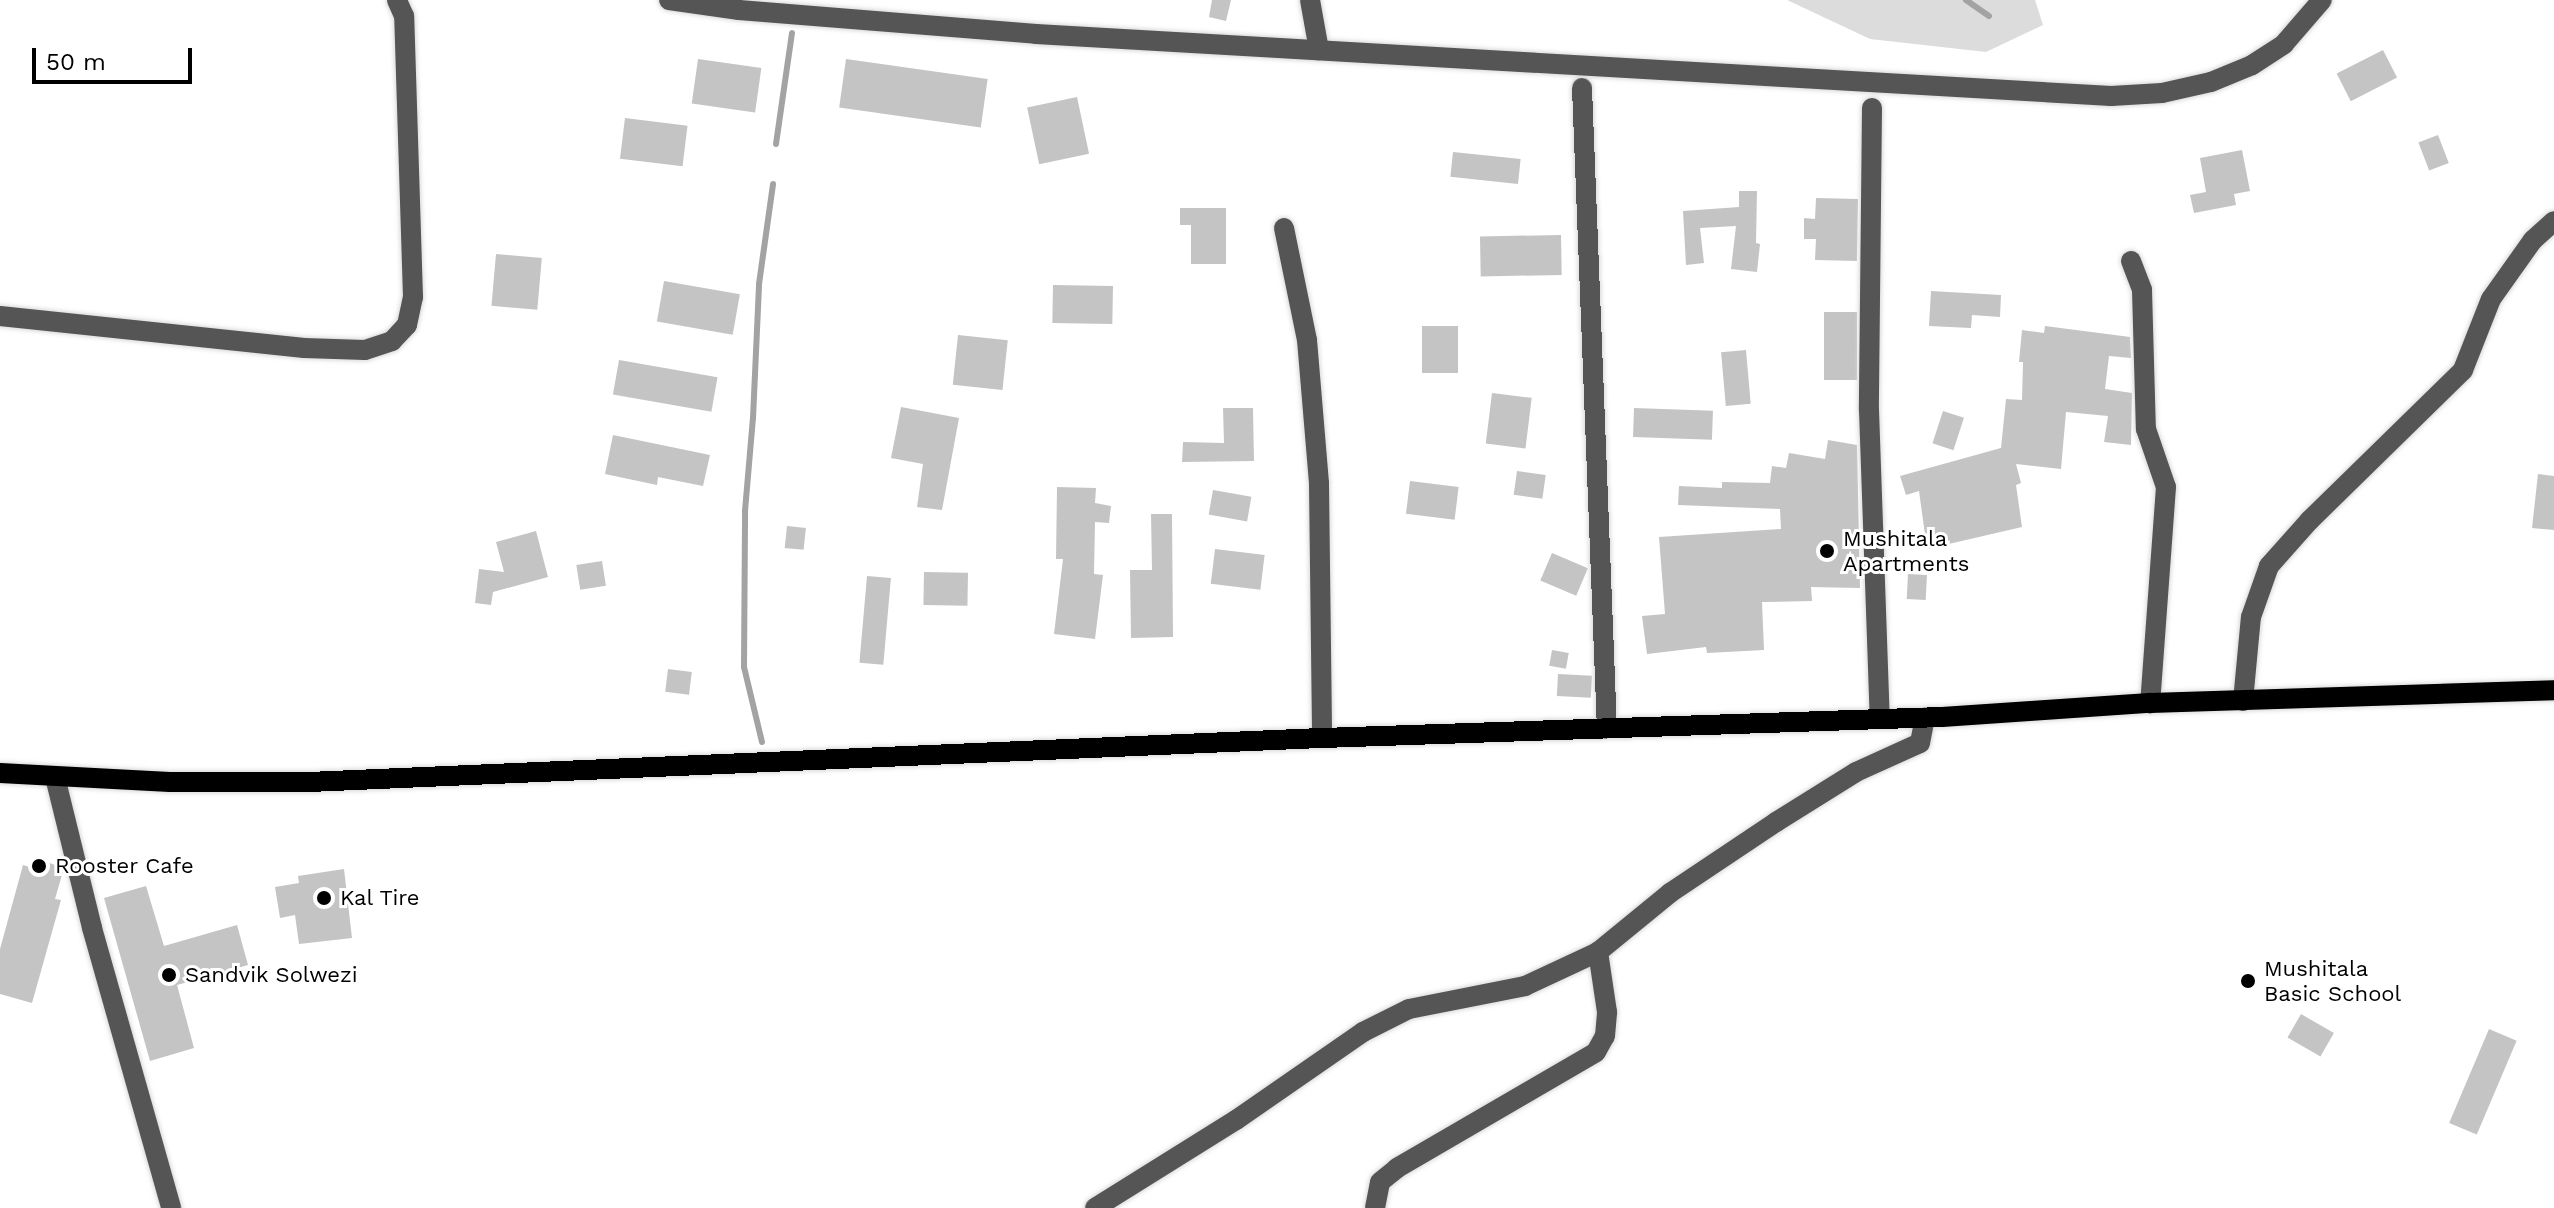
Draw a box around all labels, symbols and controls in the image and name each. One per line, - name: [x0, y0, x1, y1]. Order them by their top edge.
- scale bar: [36, 32, 196, 82]
- text: 50 m: [46, 48, 106, 76]
- place label: Mushitala Apartments: [1843, 525, 1969, 576]
- marker: Mushitala Apartments: [1818, 542, 1836, 560]
- place label: Rooster Cafe: [55, 853, 194, 879]
- marker: Rooster Cafe: [30, 857, 48, 875]
- place label: Kal Tire: [340, 885, 421, 911]
- marker: Kal Tire: [315, 889, 333, 907]
- place label: Mushitala Basic School: [2264, 955, 2401, 1006]
- place label: Sandvik Solwezi: [185, 962, 358, 988]
- marker: Sandvik Solwezi: [160, 966, 178, 984]
- marker: Mushitala Basic School: [2239, 972, 2257, 990]

